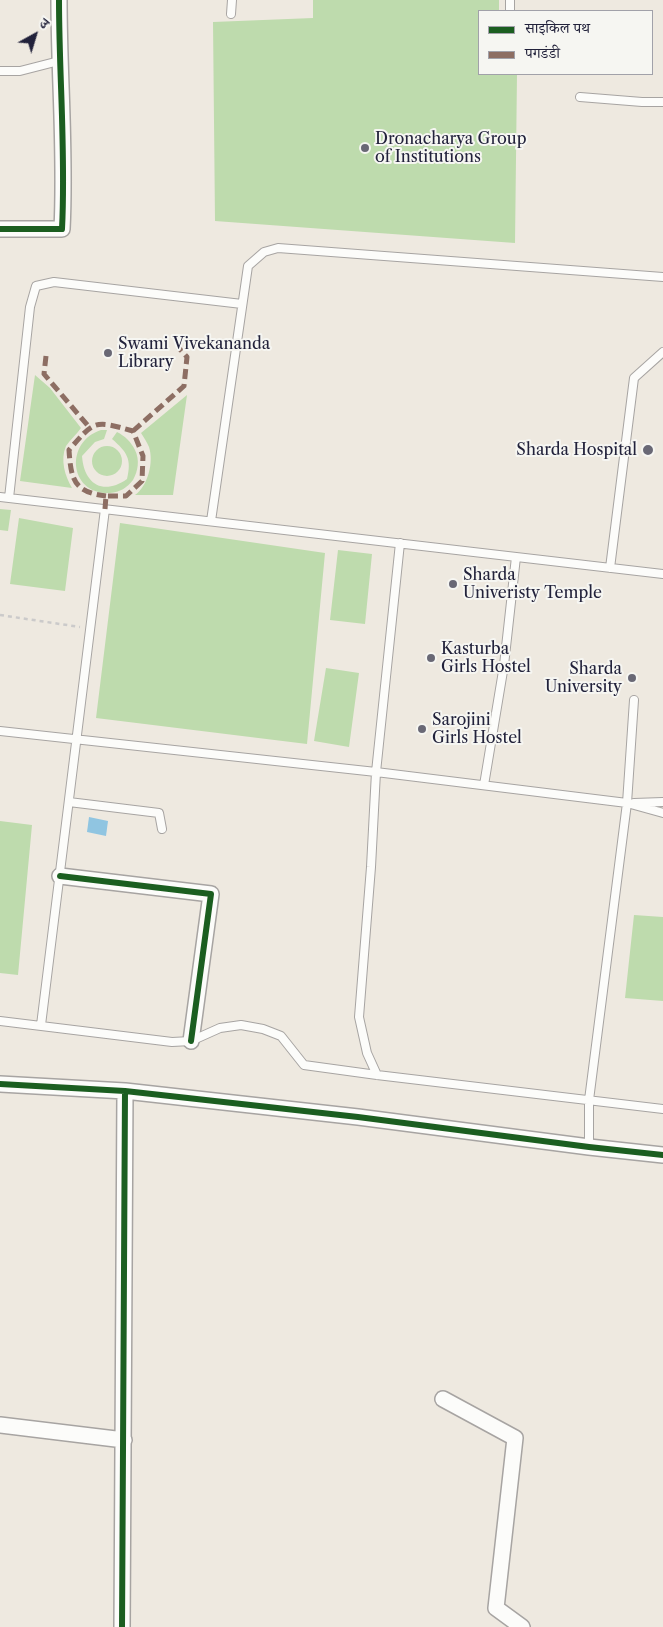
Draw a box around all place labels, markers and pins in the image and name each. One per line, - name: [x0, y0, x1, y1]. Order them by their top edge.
- place label: Dronacharya Group of Institutions: [375, 129, 526, 167]
- marker: Dronacharya Group of Institutions: [359, 142, 371, 154]
- place label: Swami Vivekananda Library: [118, 334, 270, 372]
- marker: Swami Vivekananda Library: [102, 347, 114, 359]
- place label: Sharda Hospital: [516, 440, 637, 460]
- marker: Sharda Hospital: [641, 443, 655, 457]
- place label: Sharda Univeristy Temple: [463, 565, 602, 603]
- marker: Sharda Univeristy Temple: [447, 578, 459, 590]
- place label: Kasturba Girls Hostel: [441, 639, 531, 677]
- marker: Kasturba Girls Hostel: [425, 652, 437, 664]
- place label: Sharda University: [545, 659, 622, 697]
- marker: Sharda University: [626, 672, 638, 684]
- place label: Sarojini Girls Hostel: [432, 710, 522, 748]
- marker: Sarojini Girls Hostel: [416, 723, 428, 735]

